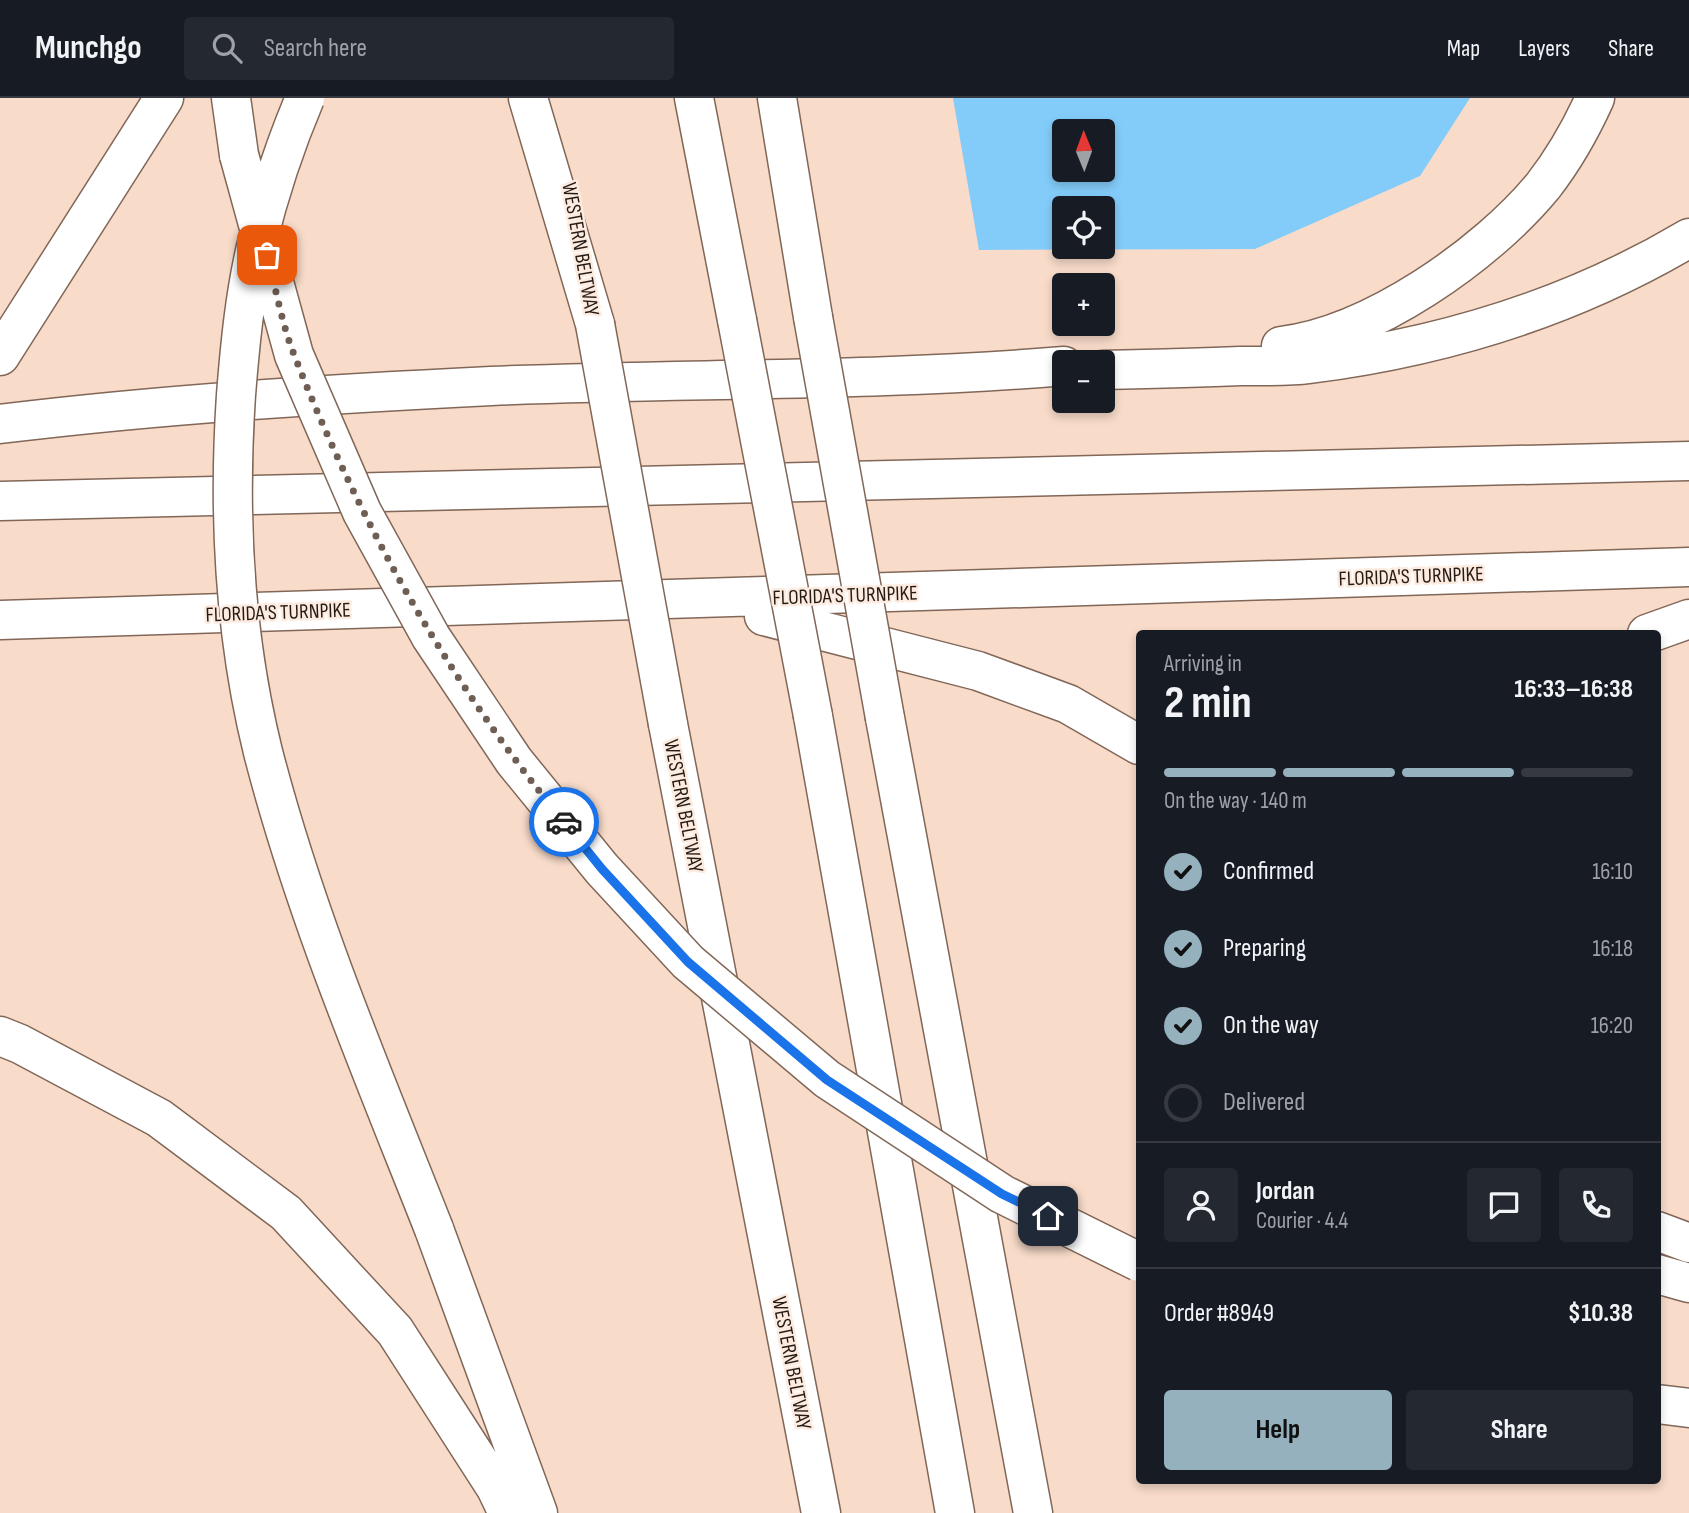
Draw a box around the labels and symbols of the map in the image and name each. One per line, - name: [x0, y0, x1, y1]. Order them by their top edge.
- north arrow: [1052, 119, 1115, 182]
- street label: WESTERN BELTWAY: [556, 180, 605, 318]
- pin: [237, 225, 297, 285]
- street label: FLORIDA'S TURNPIKE: [1338, 561, 1484, 592]
- street label: FLORIDA'S TURNPIKE: [772, 580, 918, 611]
- street label: FLORIDA'S TURNPIKE: [205, 597, 351, 628]
- street label: WESTERN BELTWAY: [658, 737, 709, 875]
- courier: [529, 787, 599, 857]
- pin: [1018, 1186, 1078, 1246]
- street label: WESTERN BELTWAY: [766, 1294, 817, 1432]

